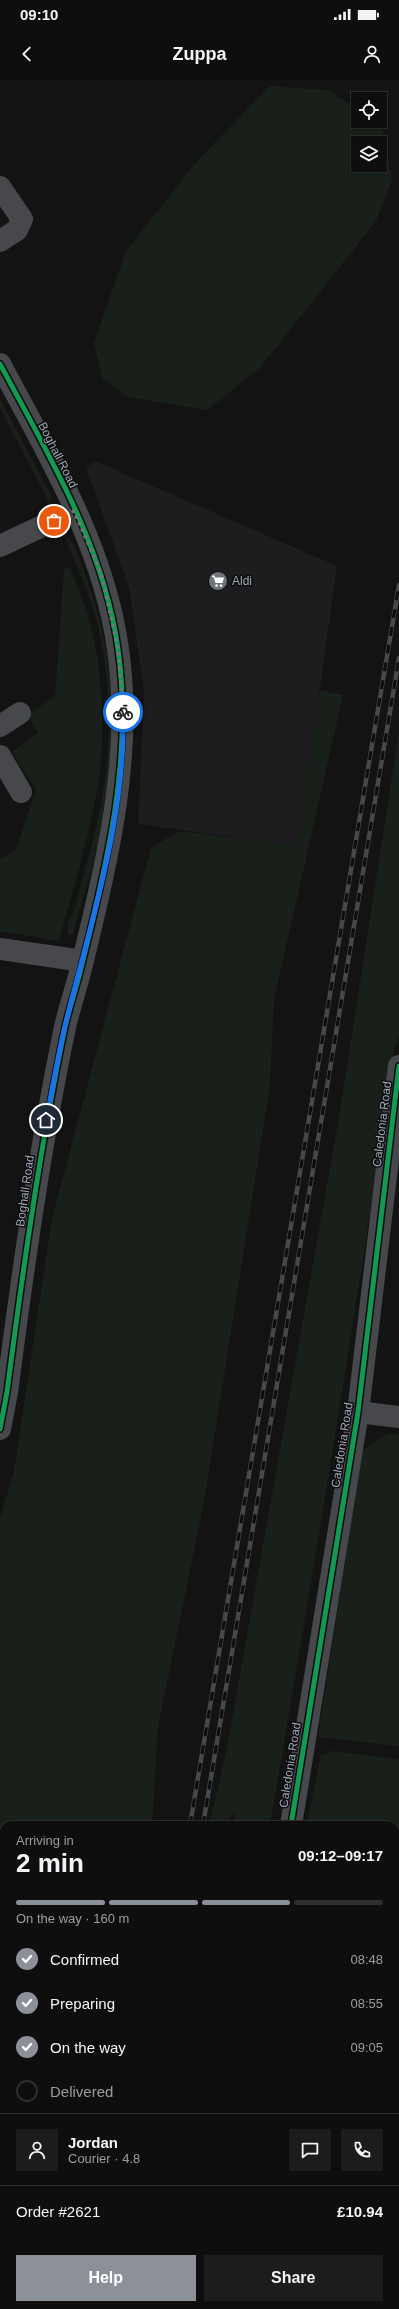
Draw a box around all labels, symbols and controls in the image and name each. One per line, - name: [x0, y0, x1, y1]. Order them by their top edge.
- text: 09:10: [20, 6, 58, 23]
- icon: back: [16, 43, 38, 65]
- icon: person: [361, 43, 383, 65]
- text: Zuppa: [173, 44, 227, 64]
- map controls: [351, 92, 387, 172]
- button: locate: [351, 92, 387, 128]
- button: layers: [351, 136, 387, 172]
- street label: Boghall Road: [35, 420, 81, 490]
- pin: [37, 504, 71, 538]
- icon: bag: [43, 510, 65, 532]
- supermarket icon: Aldi: [207, 570, 229, 592]
- place label: Aldi: [232, 574, 252, 588]
- courier: [103, 692, 143, 732]
- icon: bike: [112, 701, 134, 723]
- street label: Caledonia Road: [370, 1080, 394, 1168]
- pin: [29, 1103, 63, 1137]
- icon: home: [35, 1109, 57, 1131]
- street label: Boghall Road: [13, 1154, 37, 1228]
- street label: Caledonia Road: [328, 1401, 356, 1489]
- street label: Caledonia Road: [276, 1721, 304, 1809]
- text: Arriving in: [16, 1833, 74, 1848]
- text: 09:12–09:17: [298, 1847, 383, 1864]
- text: 2 min: [16, 1848, 84, 1878]
- text: On the way · 160 m: [16, 1911, 129, 1926]
- icon: check: [16, 1948, 38, 1970]
- text: Confirmed: [50, 1951, 119, 1968]
- text: 08:48: [350, 1952, 383, 1967]
- icon: check: [16, 1992, 38, 2014]
- text: Preparing: [50, 1995, 115, 2012]
- text: 08:55: [350, 1996, 383, 2011]
- icon: check: [16, 2036, 38, 2058]
- text: On the way: [50, 2039, 126, 2056]
- text: 09:05: [350, 2040, 383, 2055]
- text: Delivered: [50, 2083, 113, 2100]
- button: person: [16, 2129, 58, 2171]
- button: chat: [289, 2129, 331, 2171]
- button: phone: [341, 2129, 383, 2171]
- text: Jordan: [68, 2134, 118, 2151]
- text: Courier · 4.8: [68, 2151, 140, 2166]
- text: Order #2621: [16, 2203, 100, 2220]
- text: £10.94: [337, 2203, 383, 2220]
- button: Help: [16, 2255, 196, 2301]
- button: Share: [204, 2255, 383, 2301]

